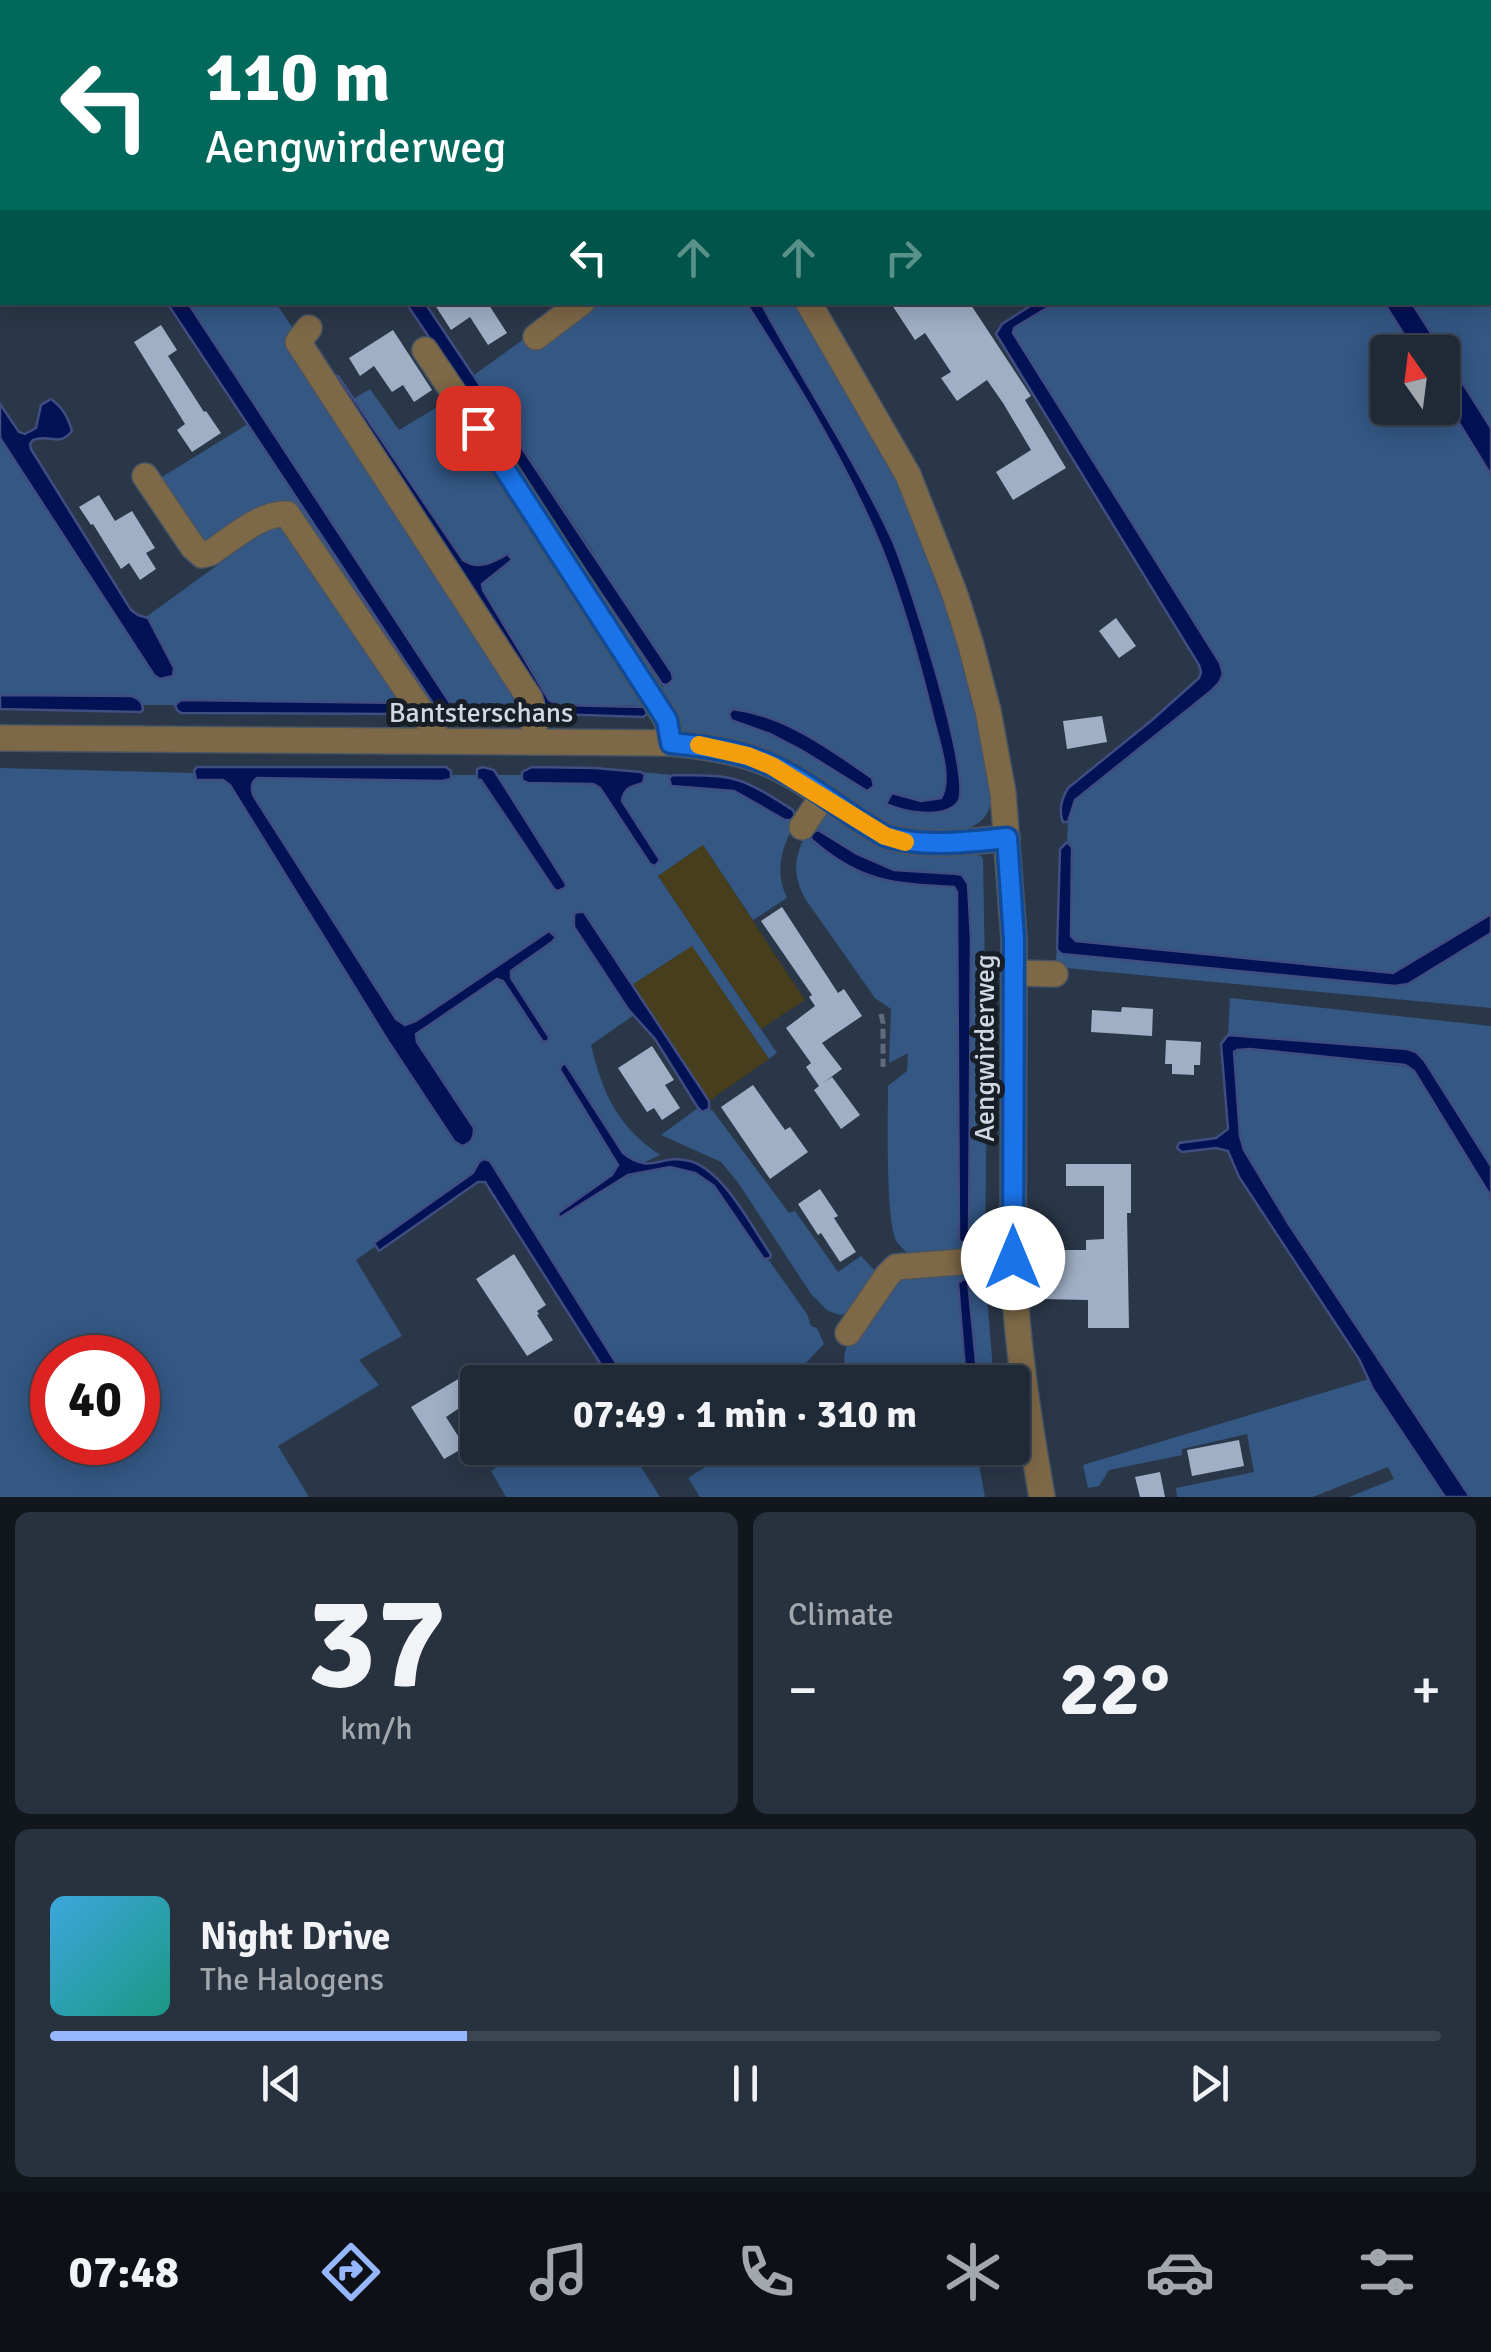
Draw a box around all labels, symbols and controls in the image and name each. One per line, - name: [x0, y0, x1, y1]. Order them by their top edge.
- text: 110 m: [205, 34, 390, 120]
- icon: left: [40, 40, 170, 170]
- text: Aengwirderweg: [205, 120, 507, 175]
- icon: left: [561, 230, 616, 285]
- icon: ahead: [666, 230, 721, 285]
- icon: ahead: [771, 230, 826, 285]
- icon: right: [876, 230, 931, 285]
- north arrow: [1370, 335, 1460, 425]
- map controls: [1370, 335, 1460, 425]
- pin: [436, 386, 521, 471]
- icon: arrive: [451, 401, 506, 456]
- street label: Bantsterschans: [389, 696, 573, 730]
- street label: Aengwirderweg: [968, 954, 1002, 1142]
- position arrow: [961, 1206, 1065, 1310]
- speed limit sign: 40: [30, 1335, 160, 1465]
- text: 07:49 · 1 min · 310 m: [573, 1391, 917, 1438]
- text: 37: [306, 1564, 447, 1724]
- text: Climate: [788, 1595, 894, 1634]
- text: 22°: [1059, 1643, 1170, 1736]
- text: −: [788, 1656, 818, 1724]
- text: +: [1411, 1656, 1441, 1724]
- text: km/h: [340, 1709, 413, 1748]
- text: Night Drive: [200, 1913, 390, 1960]
- text: The Halogens: [200, 1960, 384, 1999]
- icon: previous: [254, 2056, 309, 2111]
- icon: pause: [718, 2056, 773, 2111]
- icon: next: [1182, 2056, 1237, 2111]
- icon: directions: [316, 2237, 386, 2307]
- icon: music: [524, 2237, 594, 2307]
- icon: phone: [731, 2237, 801, 2307]
- icon: climate: [938, 2237, 1008, 2307]
- icon: car: [1145, 2237, 1215, 2307]
- icon: filters: [1352, 2237, 1422, 2307]
- text: 07:48: [69, 2245, 179, 2300]

